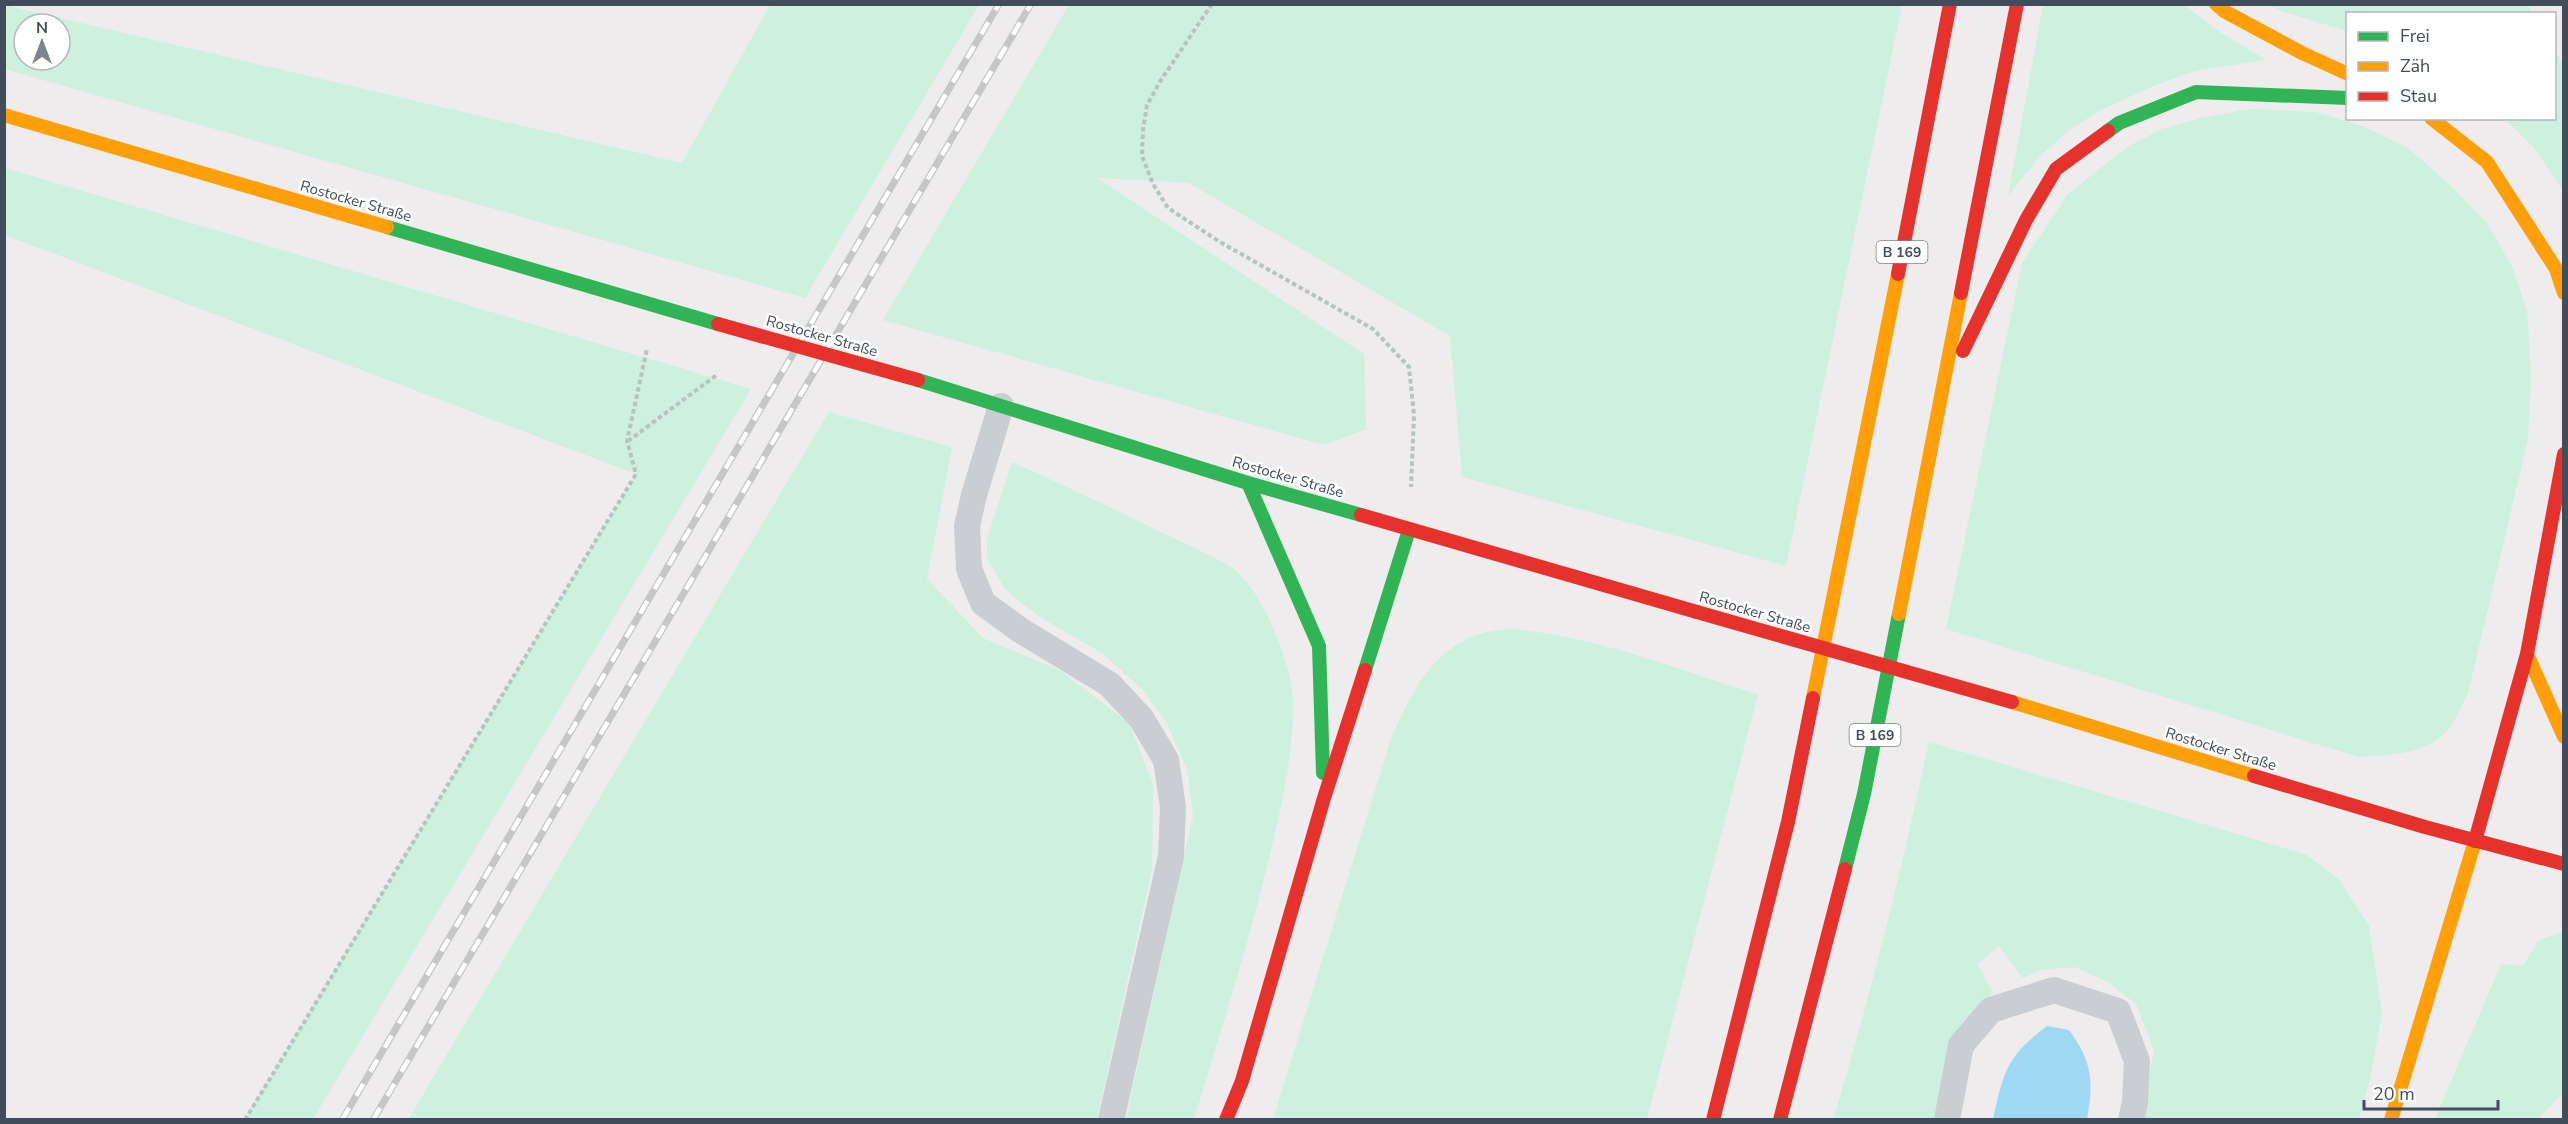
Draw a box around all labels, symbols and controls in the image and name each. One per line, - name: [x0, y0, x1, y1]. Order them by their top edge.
- north arrow: [12, 12, 72, 72]
- legend: [2346, 12, 2556, 120]
- text: N: [36, 17, 48, 39]
- text: Frei: [2400, 24, 2430, 48]
- text: Zäh: [2400, 54, 2430, 78]
- text: Stau: [2400, 84, 2437, 108]
- street label: Rostocker Straße: [298, 176, 414, 226]
- road number: B 169: [1876, 241, 1928, 263]
- street label: Rostocker Straße: [764, 311, 880, 361]
- street label: Rostocker Straße: [1230, 452, 1346, 502]
- street label: Rostocker Straße: [1697, 587, 1813, 637]
- street label: Rostocker Straße: [2163, 723, 2279, 775]
- road number: B 169: [1850, 724, 1900, 746]
- scale bar: [2364, 1073, 2498, 1111]
- text: 20 m: [2373, 1082, 2415, 1106]

